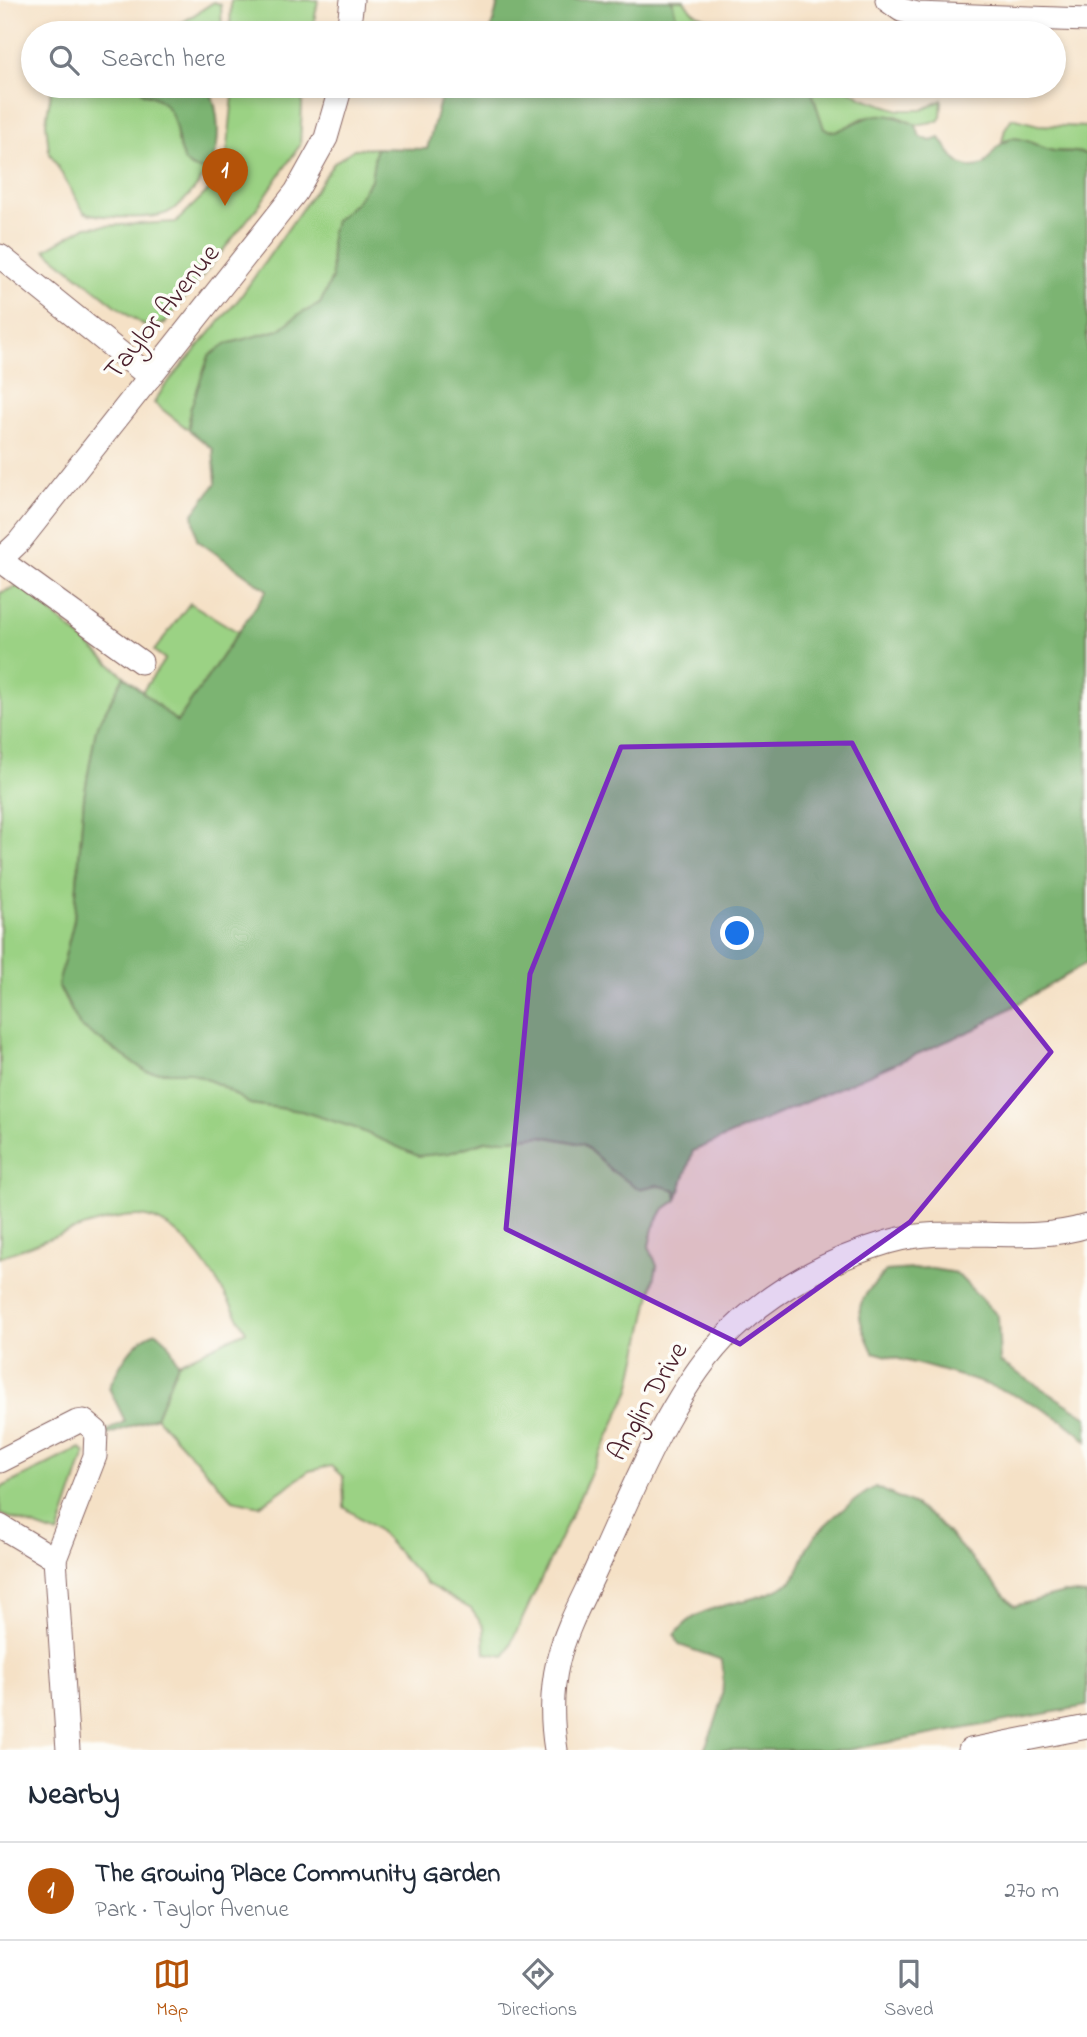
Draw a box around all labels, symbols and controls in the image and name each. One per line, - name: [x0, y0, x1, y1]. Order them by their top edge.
- search box: [21, 21, 1066, 98]
- icon: search: [45, 41, 83, 79]
- text: Search here: [101, 41, 226, 79]
- pin: 1: [202, 148, 248, 206]
- street label: Taylor Avenue: [95, 235, 231, 390]
- your location: [720, 916, 754, 950]
- street label: Anglin Drive: [598, 1334, 700, 1469]
- text: Nearby: [28, 1774, 120, 1818]
- text: The Growing Place Community Garden: [95, 1856, 500, 1894]
- text: 1: [47, 1875, 55, 1908]
- text: 270 m: [1005, 1875, 1059, 1908]
- text: Park · Taylor Avenue: [95, 1894, 289, 1927]
- tab: Map: [153, 1955, 191, 2024]
- tab: Directions: [498, 1955, 577, 2024]
- tab: Saved: [884, 1955, 934, 2024]

